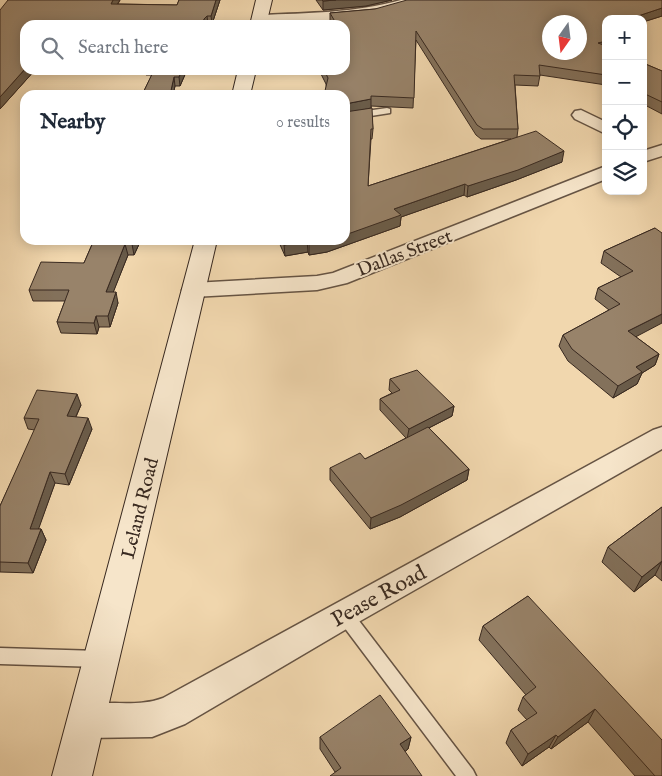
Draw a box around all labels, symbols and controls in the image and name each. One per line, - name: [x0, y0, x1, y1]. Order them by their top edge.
- north arrow: [542, 15, 587, 60]
- map controls: [602, 15, 647, 195]
- button: +: [602, 15, 647, 60]
- search box: [20, 20, 350, 75]
- icon: search: [38, 34, 66, 62]
- text: Search here: [78, 36, 169, 60]
- button: −: [602, 60, 647, 105]
- button: locate: [602, 105, 647, 150]
- text: Nearby: [40, 109, 105, 136]
- text: 0 results: [276, 113, 330, 133]
- button: layers: [602, 150, 647, 195]
- street label: Dallas Street: [354, 225, 456, 283]
- street label: Leland Road: [117, 455, 165, 561]
- street label: Pease Road: [327, 559, 432, 634]

